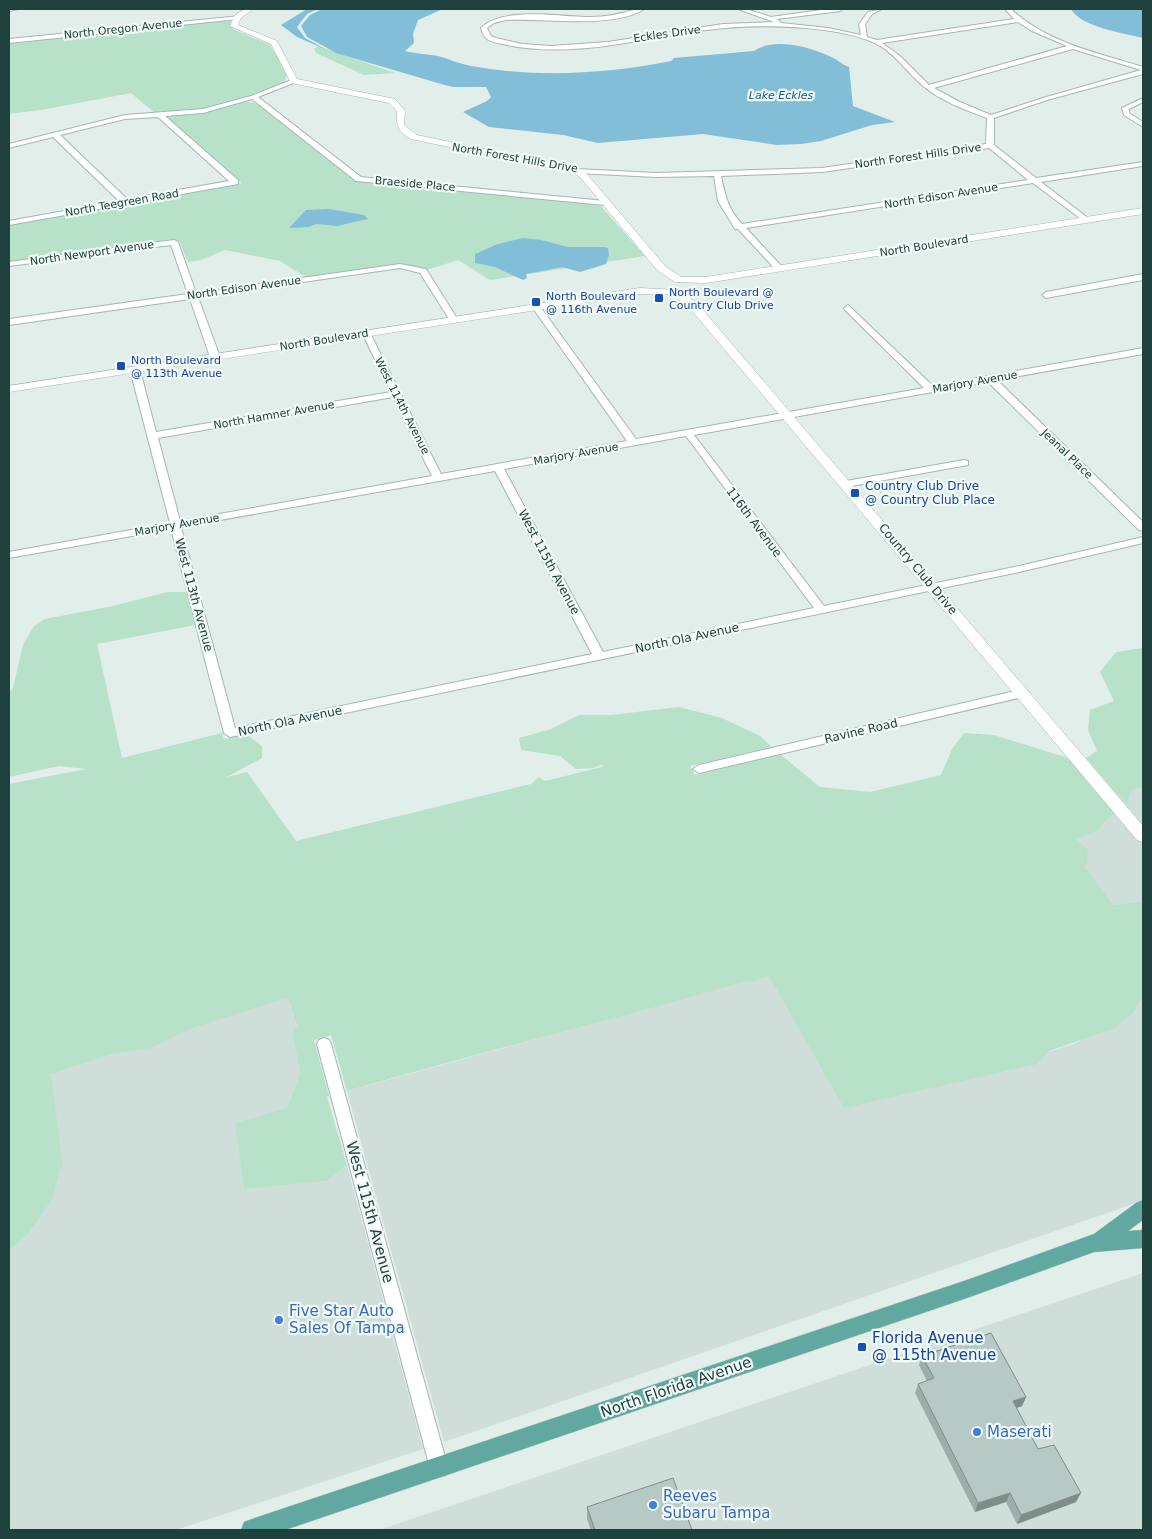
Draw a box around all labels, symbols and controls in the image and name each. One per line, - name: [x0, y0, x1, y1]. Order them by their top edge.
- street label: North Oregon Avenue: [63, 16, 183, 42]
- street label: Eckles Drive: [633, 23, 702, 45]
- water label: Lake Eckles: [749, 89, 813, 102]
- street label: North Forest Hills Drive: [451, 141, 579, 176]
- street label: North Forest Hills Drive: [854, 141, 982, 171]
- street label: Braeside Place: [374, 174, 456, 194]
- street label: North Edison Avenue: [883, 181, 999, 211]
- street label: North Teegreen Road: [64, 187, 180, 219]
- street label: North Boulevard: [879, 233, 969, 259]
- street label: North Newport Avenue: [29, 238, 155, 268]
- street label: North Edison Avenue: [186, 274, 302, 302]
- place label: North Boulevard @ Country Club Drive: [669, 286, 774, 312]
- place label: North Boulevard @ 116th Avenue: [546, 290, 637, 316]
- marker: North Boulevard @ Country Club Drive: [653, 292, 665, 304]
- marker: North Boulevard @ 116th Avenue: [530, 296, 542, 308]
- street label: North Boulevard: [279, 327, 369, 353]
- place label: North Boulevard @ 113th Avenue: [131, 354, 222, 380]
- street label: West 114th Avenue: [372, 355, 432, 457]
- marker: North Boulevard @ 113th Avenue: [115, 360, 127, 372]
- street label: Marjory Avenue: [932, 368, 1019, 396]
- street label: North Hamner Avenue: [212, 398, 336, 432]
- street label: Jeanal Place: [1038, 426, 1096, 482]
- street label: Marjory Avenue: [533, 440, 620, 468]
- place label: Country Club Drive @ Country Club Place: [865, 479, 995, 507]
- street label: 116th Avenue: [723, 484, 785, 560]
- marker: Country Club Drive @ Country Club Place: [849, 487, 861, 499]
- street label: West 115th Avenue: [515, 507, 583, 617]
- street label: Marjory Avenue: [134, 511, 221, 539]
- street label: Country Club Drive: [876, 521, 960, 617]
- street label: West 113th Avenue: [172, 537, 216, 653]
- street label: North Ola Avenue: [634, 620, 740, 656]
- street label: North Ola Avenue: [237, 703, 343, 739]
- street label: Ravine Road: [823, 716, 899, 746]
- street label: West 115th Avenue: [342, 1139, 398, 1285]
- place label: Five Star Auto Sales Of Tampa: [289, 1302, 405, 1337]
- marker: Five Star Auto Sales Of Tampa: [273, 1314, 285, 1326]
- place label: Florida Avenue @ 115th Avenue: [872, 1329, 996, 1364]
- marker: Florida Avenue @ 115th Avenue: [856, 1341, 868, 1353]
- street label: North Florida Avenue: [598, 1353, 754, 1421]
- place label: Maserati: [987, 1423, 1052, 1441]
- marker: Maserati: [971, 1426, 983, 1438]
- place label: Reeves Subaru Tampa: [663, 1487, 770, 1522]
- marker: Reeves Subaru Tampa: [647, 1499, 659, 1511]

